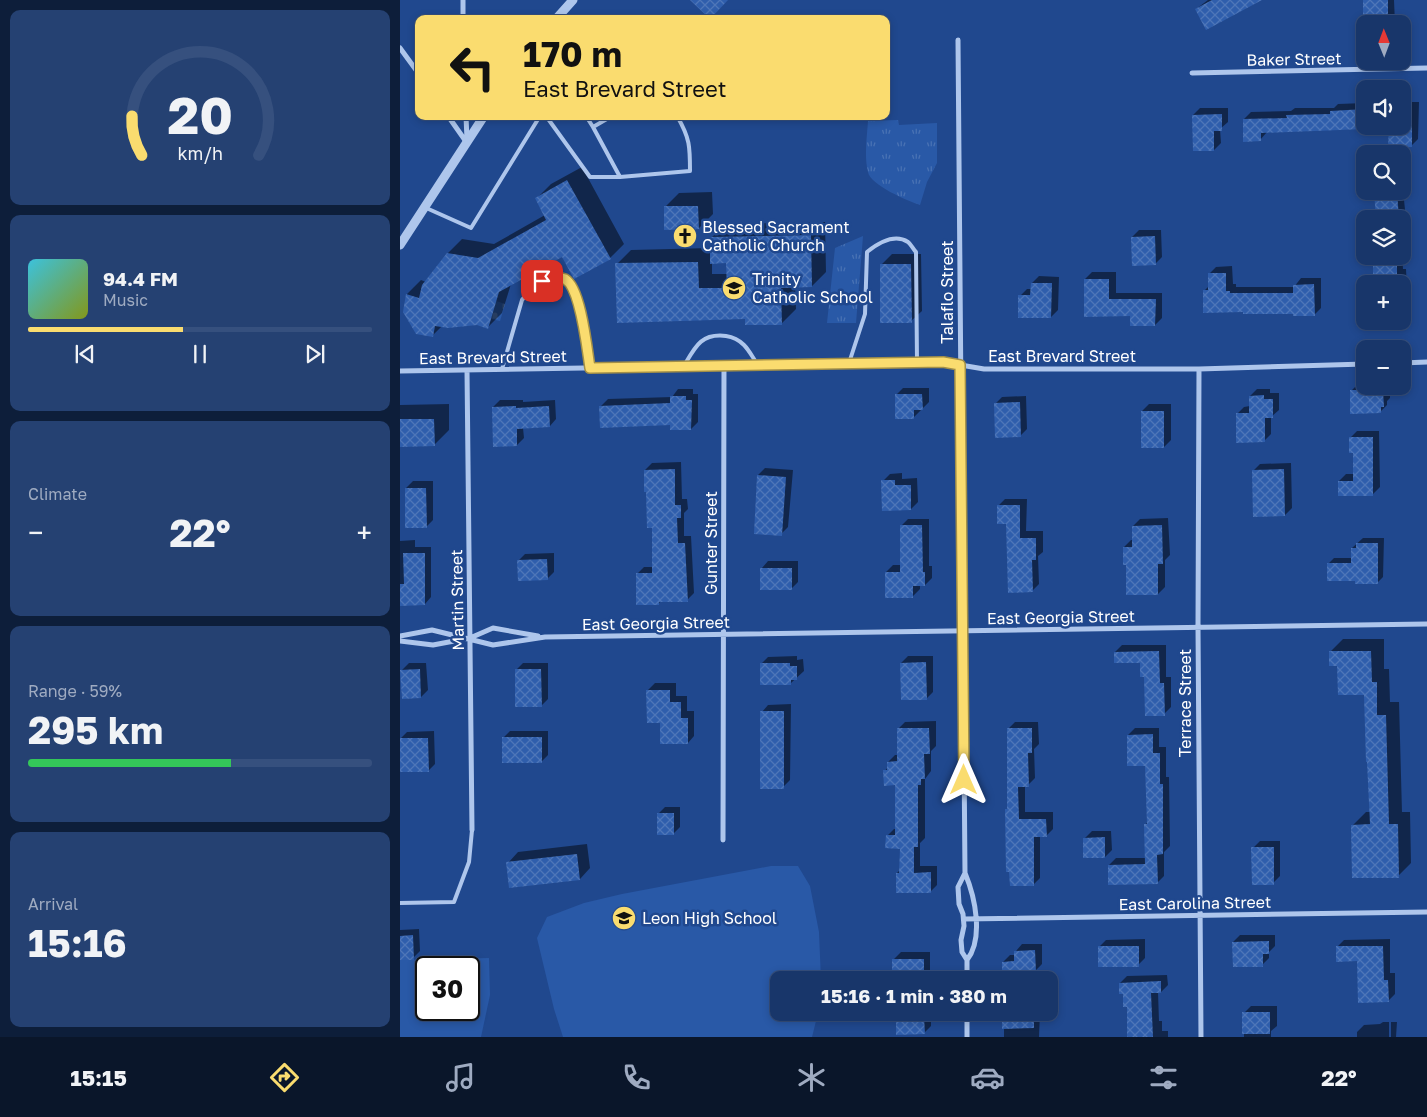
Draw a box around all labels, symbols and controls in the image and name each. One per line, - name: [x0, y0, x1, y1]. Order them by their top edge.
- north arrow: [1356, 15, 1411, 70]
- map controls: [1356, 15, 1411, 395]
- text: 170 m: [523, 33, 622, 75]
- icon: left: [440, 35, 505, 100]
- street label: Baker Street: [1246, 48, 1342, 70]
- text: East Brevard Street: [523, 75, 727, 102]
- button: sound: [1356, 80, 1411, 135]
- text: 20: [167, 83, 233, 145]
- text: km/h: [177, 142, 223, 164]
- button: search: [1356, 145, 1411, 200]
- button: layers: [1356, 210, 1411, 265]
- place label: Blessed Sacrament Catholic Church: [702, 217, 850, 255]
- church icon: Blessed Sacrament Catholic Church: [672, 223, 698, 249]
- street label: Talaflo Street: [937, 240, 957, 344]
- pin: [521, 260, 563, 302]
- text: 94.4 FM: [103, 267, 178, 290]
- icon: arrive: [528, 267, 556, 295]
- place label: Trinity Catholic School: [752, 269, 873, 307]
- school or university icon: Trinity Catholic School: [721, 275, 747, 301]
- button: +: [1356, 275, 1411, 330]
- text: Music: [103, 290, 148, 310]
- icon: previous: [71, 340, 99, 368]
- icon: pause: [186, 340, 214, 368]
- icon: next: [301, 340, 329, 368]
- button: −: [1356, 340, 1411, 395]
- street label: East Brevard Street: [419, 346, 567, 368]
- street label: East Brevard Street: [988, 346, 1136, 366]
- text: Climate: [28, 484, 87, 504]
- street label: Gunter Street: [701, 491, 721, 595]
- text: 22°: [169, 510, 231, 555]
- text: −: [28, 516, 43, 549]
- text: +: [357, 516, 372, 549]
- street label: Martin Street: [446, 549, 468, 651]
- street label: East Georgia Street: [987, 606, 1135, 628]
- street label: East Georgia Street: [582, 612, 730, 634]
- street label: Terrace Street: [1175, 649, 1195, 757]
- text: Range · 59%: [28, 681, 122, 701]
- text: 295 km: [28, 707, 163, 752]
- position arrow: [937, 753, 989, 805]
- street label: East Carolina Street: [1118, 892, 1272, 914]
- text: Arrival: [28, 894, 78, 914]
- school or university icon: Leon High School: [611, 905, 637, 931]
- place label: Leon High School: [642, 908, 777, 928]
- text: 15:16: [28, 920, 127, 965]
- speed limit sign: 30: [415, 956, 480, 1021]
- text: 15:16 · 1 min · 380 m: [821, 984, 1007, 1007]
- icon: directions: [267, 1060, 302, 1095]
- icon: music: [443, 1060, 478, 1095]
- icon: phone: [619, 1060, 654, 1095]
- icon: climate: [794, 1060, 829, 1095]
- icon: car: [970, 1060, 1005, 1095]
- icon: filters: [1146, 1060, 1181, 1095]
- text: 15:15: [70, 1064, 127, 1091]
- text: 22°: [1321, 1064, 1357, 1091]

